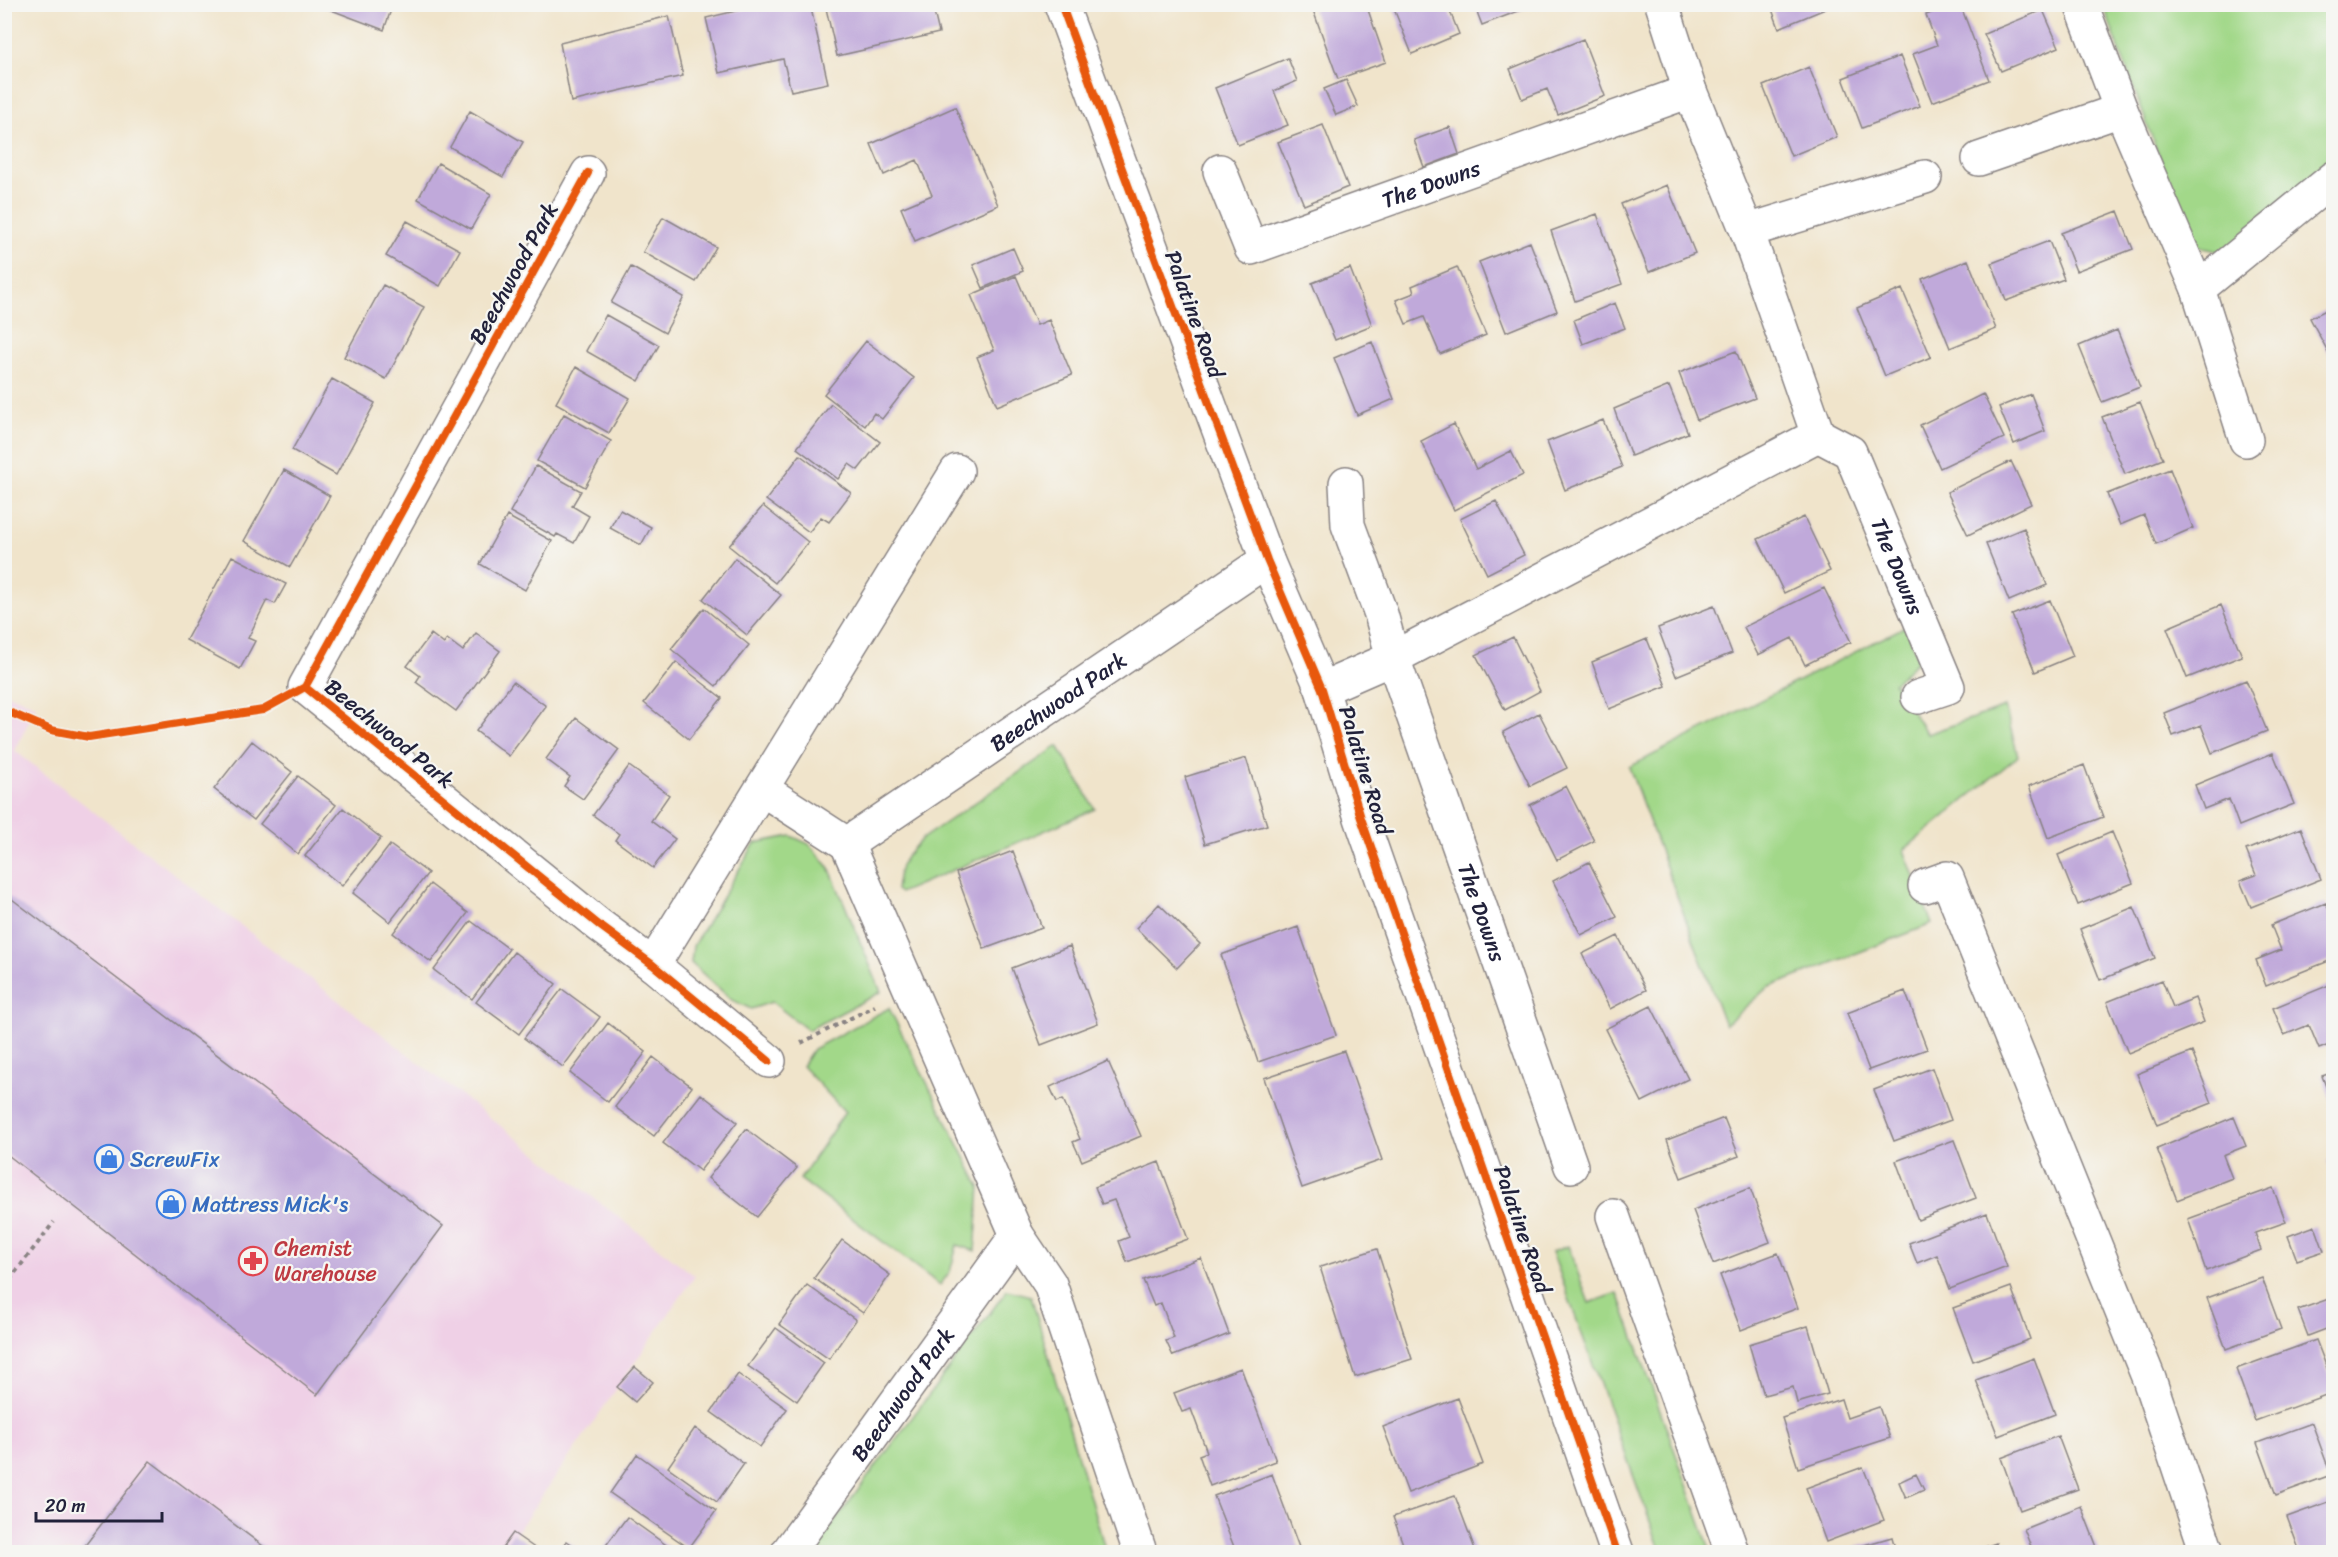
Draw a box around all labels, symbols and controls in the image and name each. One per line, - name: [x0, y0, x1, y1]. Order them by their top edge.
- street label: The Downs: [1376, 148, 1487, 220]
- street label: Beechwood Park: [458, 194, 569, 352]
- street label: Palatine Road: [1153, 245, 1236, 385]
- street label: The Downs: [1859, 512, 1935, 622]
- street label: Beechwood Park: [982, 641, 1135, 762]
- street label: Beechwood Park: [316, 668, 464, 798]
- street label: Palatine Road: [1327, 701, 1404, 841]
- street label: The Downs: [1446, 858, 1517, 968]
- place label: ScrewFix: [130, 1140, 220, 1179]
- shop icon: ScrewFix: [93, 1143, 125, 1175]
- street label: Palatine Road: [1482, 1160, 1563, 1300]
- place label: Mattress Mick's: [192, 1185, 348, 1224]
- shop icon: Mattress Mick's: [155, 1188, 187, 1220]
- place label: Chemist Warehouse: [274, 1229, 377, 1293]
- pharmacy icon: Chemist Warehouse: [237, 1245, 269, 1277]
- street label: Beechwood Park: [840, 1318, 965, 1470]
- scale bar: [36, 1485, 162, 1523]
- text: 20 m: [45, 1490, 85, 1522]

